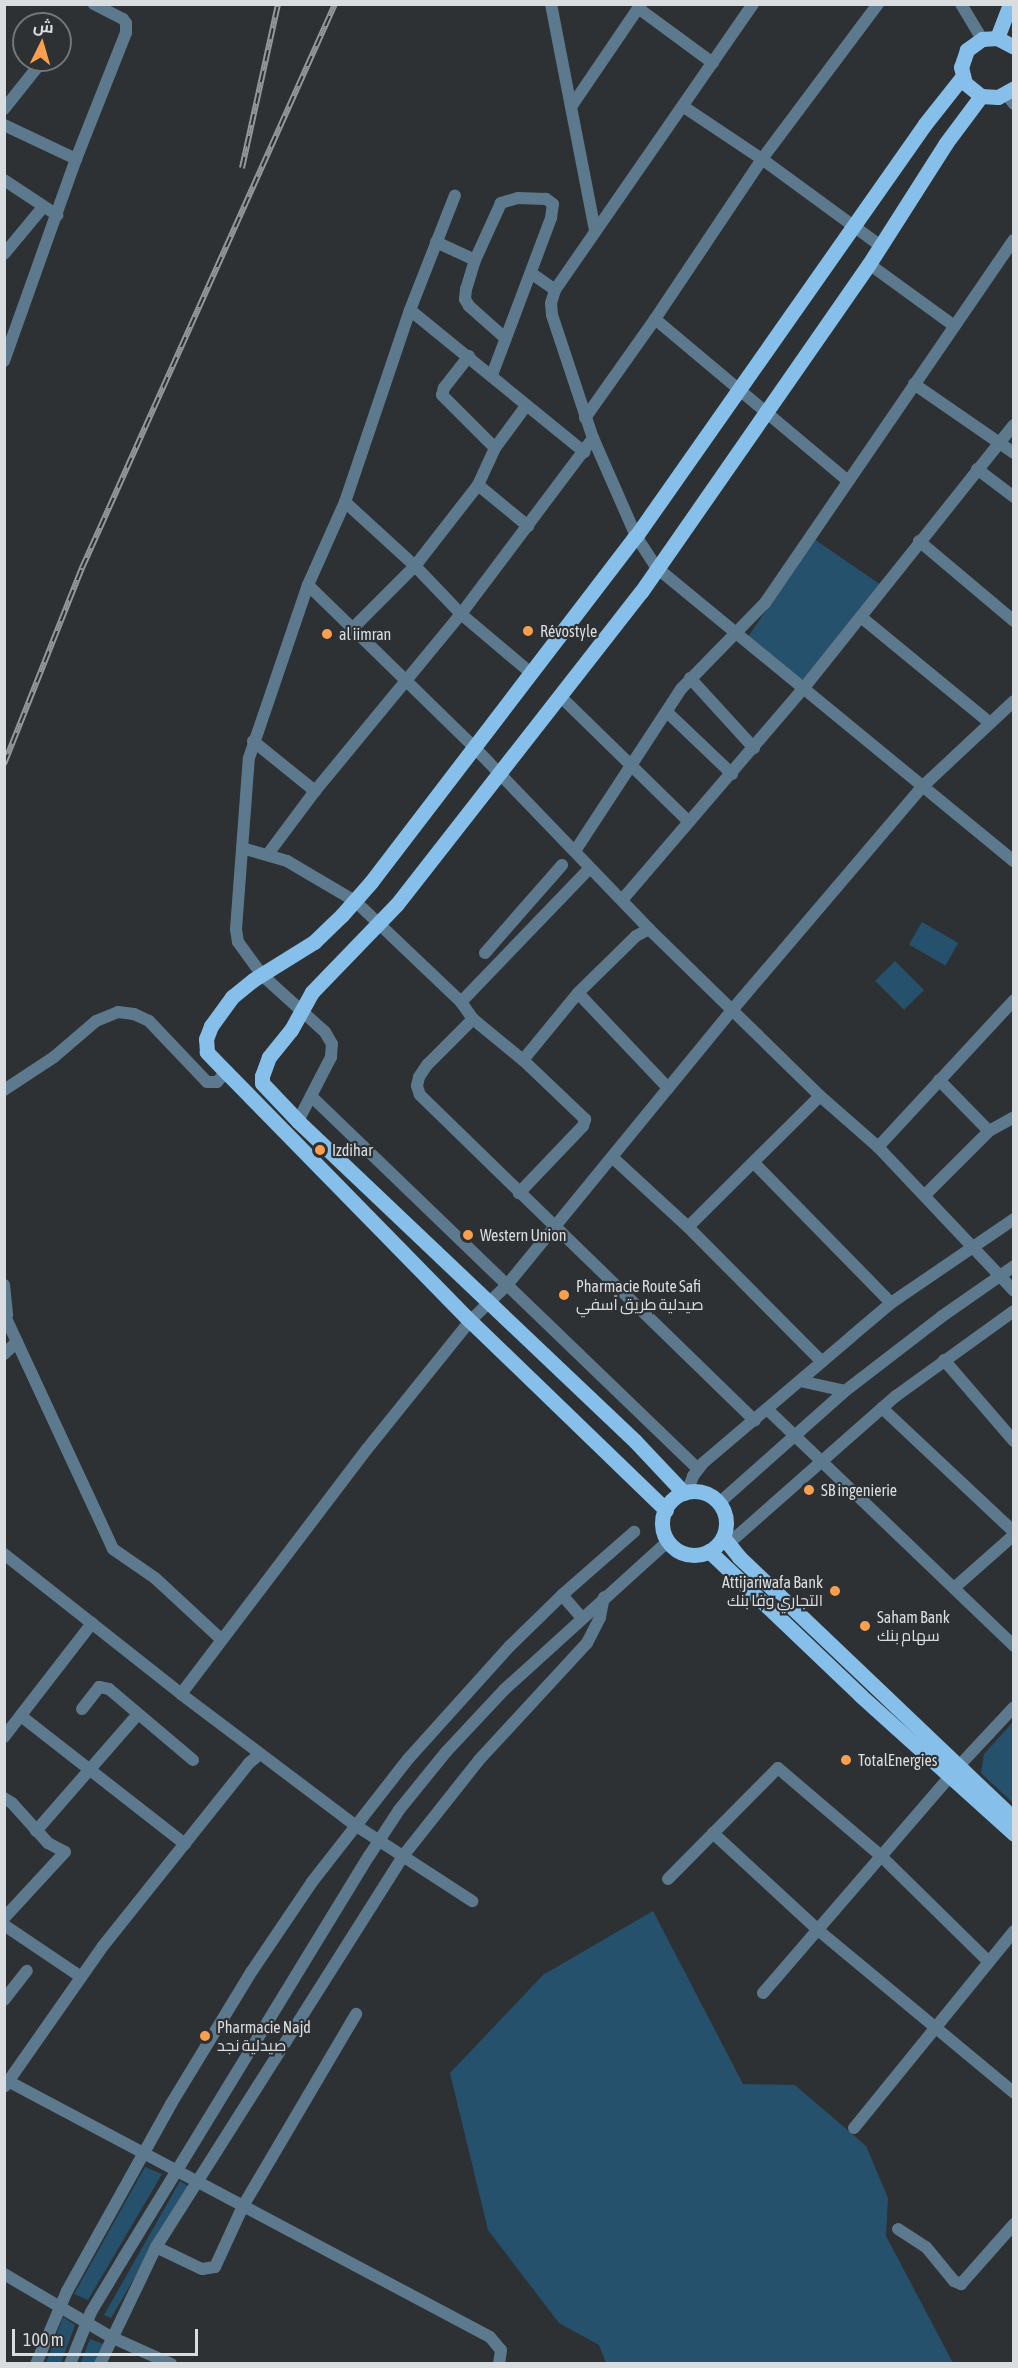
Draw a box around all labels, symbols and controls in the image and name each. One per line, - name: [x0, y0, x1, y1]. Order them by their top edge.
- north arrow: [12, 12, 72, 72]
- text: ش: [32, 16, 54, 36]
- place label: Révostyle: [540, 621, 597, 641]
- place label: al iimran: [339, 624, 391, 644]
- marker: Révostyle: [521, 624, 535, 638]
- marker: al iimran: [320, 627, 334, 641]
- place label: Izdihar: [332, 1140, 373, 1160]
- marker: Izdihar: [313, 1143, 327, 1157]
- place label: Western Union: [480, 1225, 567, 1245]
- marker: Western Union: [461, 1228, 475, 1242]
- place label: Pharmacie Route Safi صيدلية طريق اًسفي: [576, 1276, 704, 1314]
- marker: Pharmacie Route Safi صيدلية طريق اًسفي: [557, 1288, 571, 1302]
- place label: SB ingenierie: [821, 1480, 897, 1500]
- marker: SB ingenierie: [802, 1483, 816, 1497]
- place label: Attijariwafa Bank التجاري وفا بنك: [722, 1572, 823, 1610]
- marker: Attijariwafa Bank التجاري وفا بنك: [828, 1584, 842, 1598]
- place label: Saham Bank سهام بنك: [877, 1607, 950, 1645]
- marker: Saham Bank سهام بنك: [858, 1619, 872, 1633]
- place label: TotalEnergies: [858, 1750, 937, 1770]
- marker: TotalEnergies: [839, 1753, 853, 1767]
- place label: Pharmacie Najd صيدلية نجد: [217, 2017, 311, 2055]
- marker: Pharmacie Najd صيدلية نجد: [198, 2029, 212, 2043]
- scale bar: [15, 2317, 201, 2355]
- text: 100 m: [23, 2329, 64, 2350]

